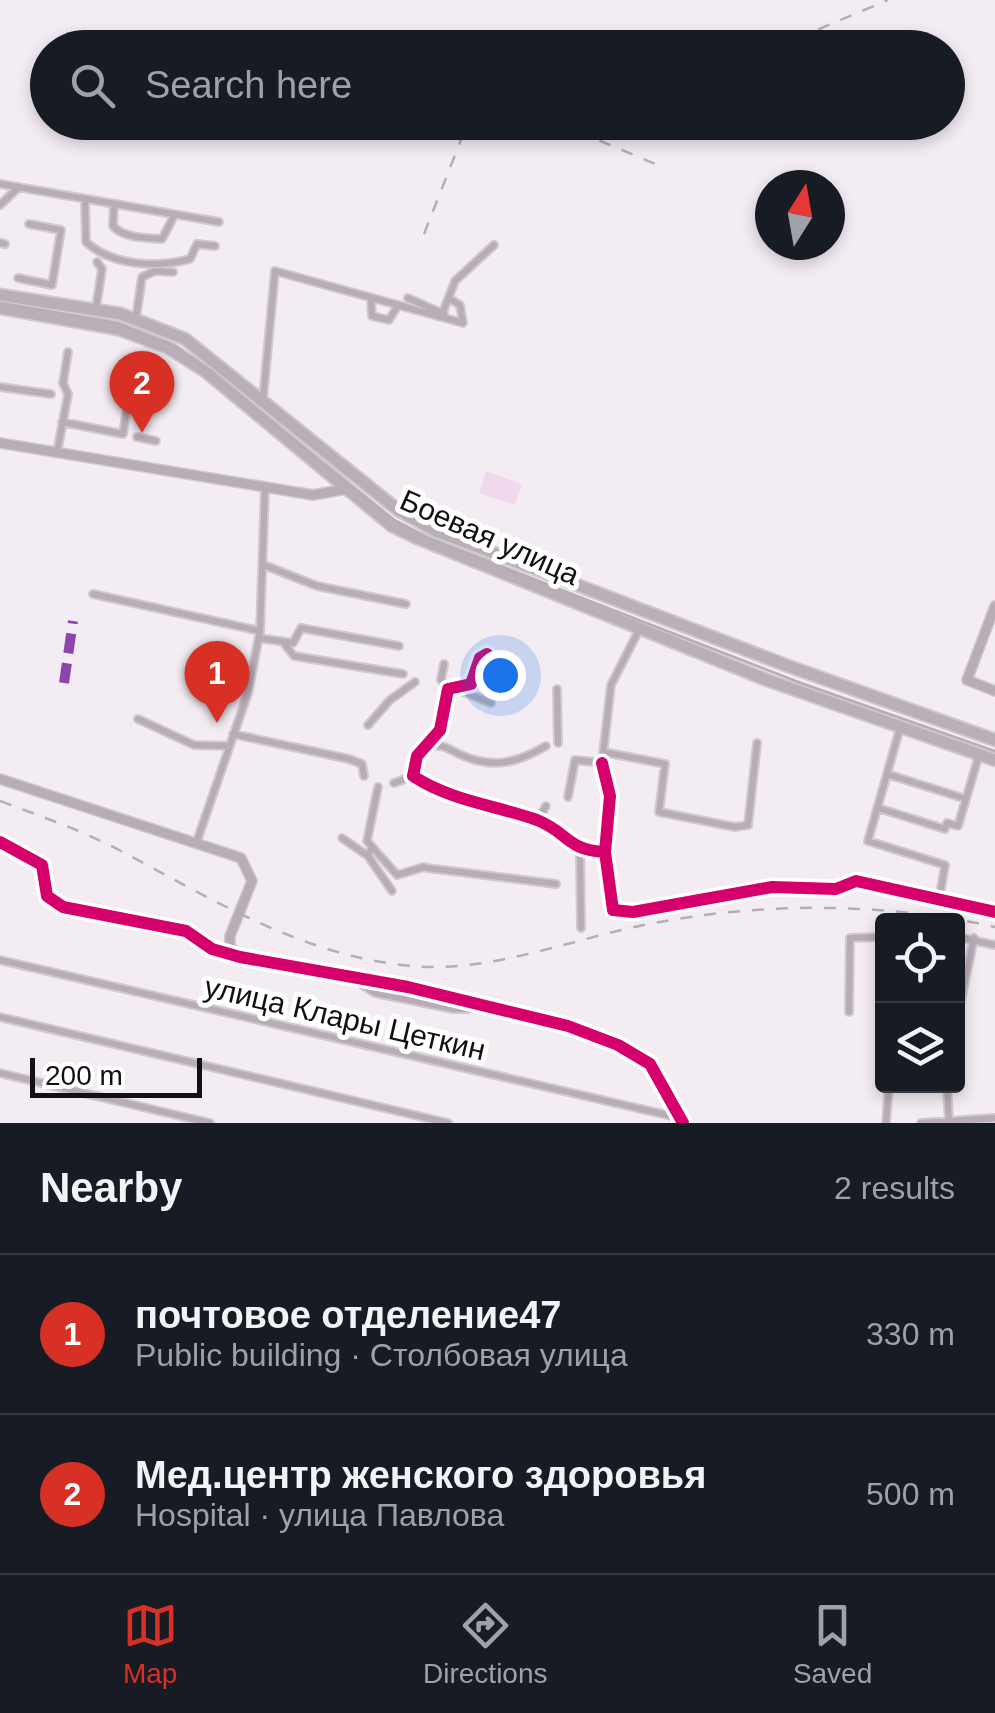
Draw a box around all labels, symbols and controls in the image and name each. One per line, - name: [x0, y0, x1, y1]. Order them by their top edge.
- search box: [30, 30, 965, 140]
- icon: search: [65, 58, 120, 113]
- text: Search here: [145, 64, 352, 106]
- north arrow: [755, 170, 845, 260]
- pin: 2: [110, 350, 174, 433]
- street label: Боевая улица: [395, 483, 585, 591]
- pin: 1: [184, 640, 250, 723]
- your location: [475, 650, 526, 701]
- map controls: [875, 913, 965, 1093]
- button: locate: [875, 913, 965, 1003]
- street label: улица Клары Цеткин: [201, 970, 489, 1066]
- button: layers: [875, 1003, 965, 1093]
- scale bar: [30, 1053, 202, 1098]
- text: 200 m: [45, 1060, 123, 1091]
- text: Nearby: [40, 1164, 182, 1211]
- text: 2 results: [834, 1170, 955, 1206]
- text: почтовое отделение47: [135, 1294, 561, 1336]
- text: 1: [64, 1316, 81, 1352]
- text: 330 m: [866, 1316, 955, 1352]
- text: Public building · Столбовая улица: [135, 1337, 628, 1373]
- text: Мед.центр женского здоровья: [135, 1454, 706, 1496]
- text: 2: [64, 1476, 81, 1512]
- text: 500 m: [866, 1476, 955, 1512]
- text: Hospital · улица Павлова: [135, 1497, 504, 1533]
- tab: Map: [123, 1598, 178, 1690]
- tab: Directions: [423, 1598, 548, 1690]
- tab: Saved: [793, 1598, 872, 1690]

